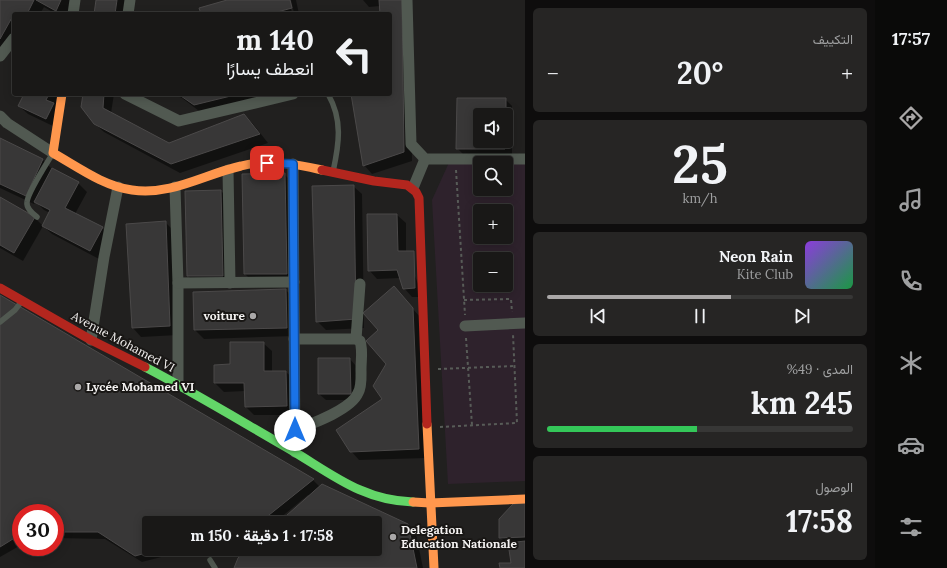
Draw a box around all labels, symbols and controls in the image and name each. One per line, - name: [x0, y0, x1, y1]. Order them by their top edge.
- text: 140 m: [236, 22, 314, 58]
- text: 17:57: [892, 27, 930, 50]
- icon: left: [328, 28, 380, 80]
- text: التكييف: [813, 31, 853, 48]
- text: 20°: [677, 54, 723, 92]
- text: انعطف يسارًا: [226, 57, 314, 80]
- text: −: [547, 59, 559, 87]
- text: +: [841, 59, 853, 87]
- icon: directions: [897, 104, 925, 132]
- map controls: [473, 108, 513, 292]
- button: sound: [473, 108, 513, 148]
- text: 25: [672, 131, 728, 197]
- pin: [250, 146, 284, 180]
- icon: arrive: [256, 152, 278, 174]
- button: search: [473, 156, 513, 196]
- icon: music: [897, 186, 925, 214]
- text: km/h: [682, 190, 718, 207]
- button: +: [473, 204, 513, 244]
- text: Neon Rain: [719, 247, 793, 266]
- button: −: [473, 252, 513, 292]
- text: Kite Club: [737, 266, 793, 283]
- icon: phone: [897, 267, 925, 295]
- icon: previous: [587, 305, 609, 327]
- icon: pause: [689, 305, 711, 327]
- icon: next: [791, 305, 813, 327]
- street label: Avenue Mohamed VI: [68, 308, 177, 375]
- place label: voiture: [204, 308, 246, 323]
- marker: voiture: [248, 311, 258, 321]
- icon: climate: [897, 349, 925, 377]
- text: المدى · 49%: [787, 361, 853, 378]
- place label: Lycée Mohamed VI: [86, 379, 195, 394]
- marker: Lycée Mohamed VI: [73, 382, 83, 392]
- text: 245 km: [751, 384, 853, 422]
- position arrow: [274, 409, 316, 451]
- icon: car: [897, 431, 925, 459]
- text: الوصول: [815, 479, 853, 496]
- text: 17:58: [786, 502, 853, 540]
- speed limit sign: 30: [12, 504, 64, 556]
- icon: filters: [897, 513, 925, 541]
- place label: Delegation Education Nationale: [401, 522, 517, 551]
- text: 17:58 · 1 دقيقة · 150 m: [190, 526, 334, 545]
- marker: Delegation Education Nationale: [388, 532, 398, 542]

